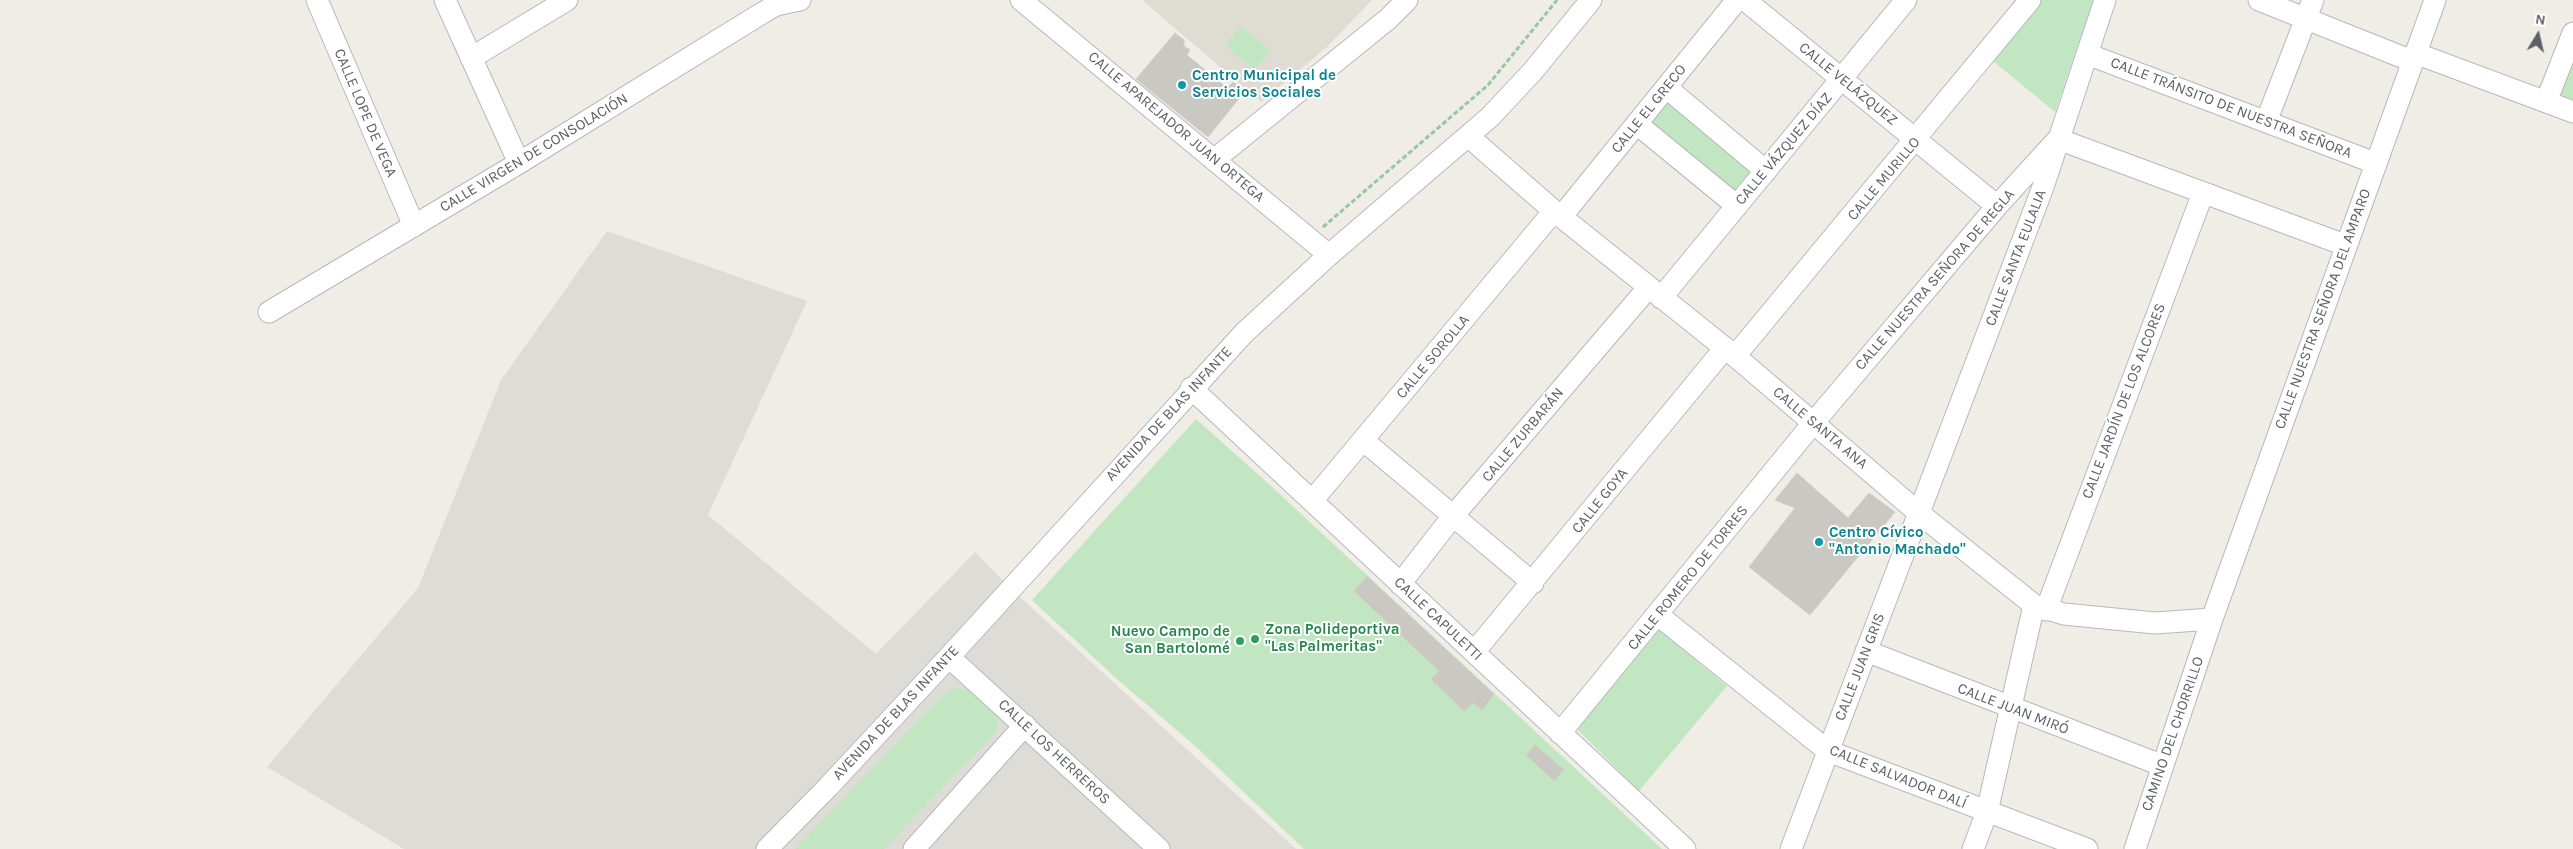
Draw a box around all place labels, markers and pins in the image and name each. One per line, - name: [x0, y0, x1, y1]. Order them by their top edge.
- place label: Centro Municipal de Servicios Sociales: [1192, 67, 1336, 102]
- marker: Centro Municipal de Servicios Sociales: [1176, 79, 1188, 91]
- place label: Centro Cívico "Antonio Machado": [1829, 524, 1966, 559]
- marker: Centro Cívico "Antonio Machado": [1813, 536, 1825, 548]
- place label: Zona Polideportiva "Las Palmeritas": [1265, 621, 1400, 656]
- place label: Nuevo Campo de San Bartolomé: [1111, 623, 1230, 658]
- marker: Zona Polideportiva "Las Palmeritas": [1249, 633, 1261, 645]
- marker: Nuevo Campo de San Bartolomé: [1234, 635, 1246, 647]

